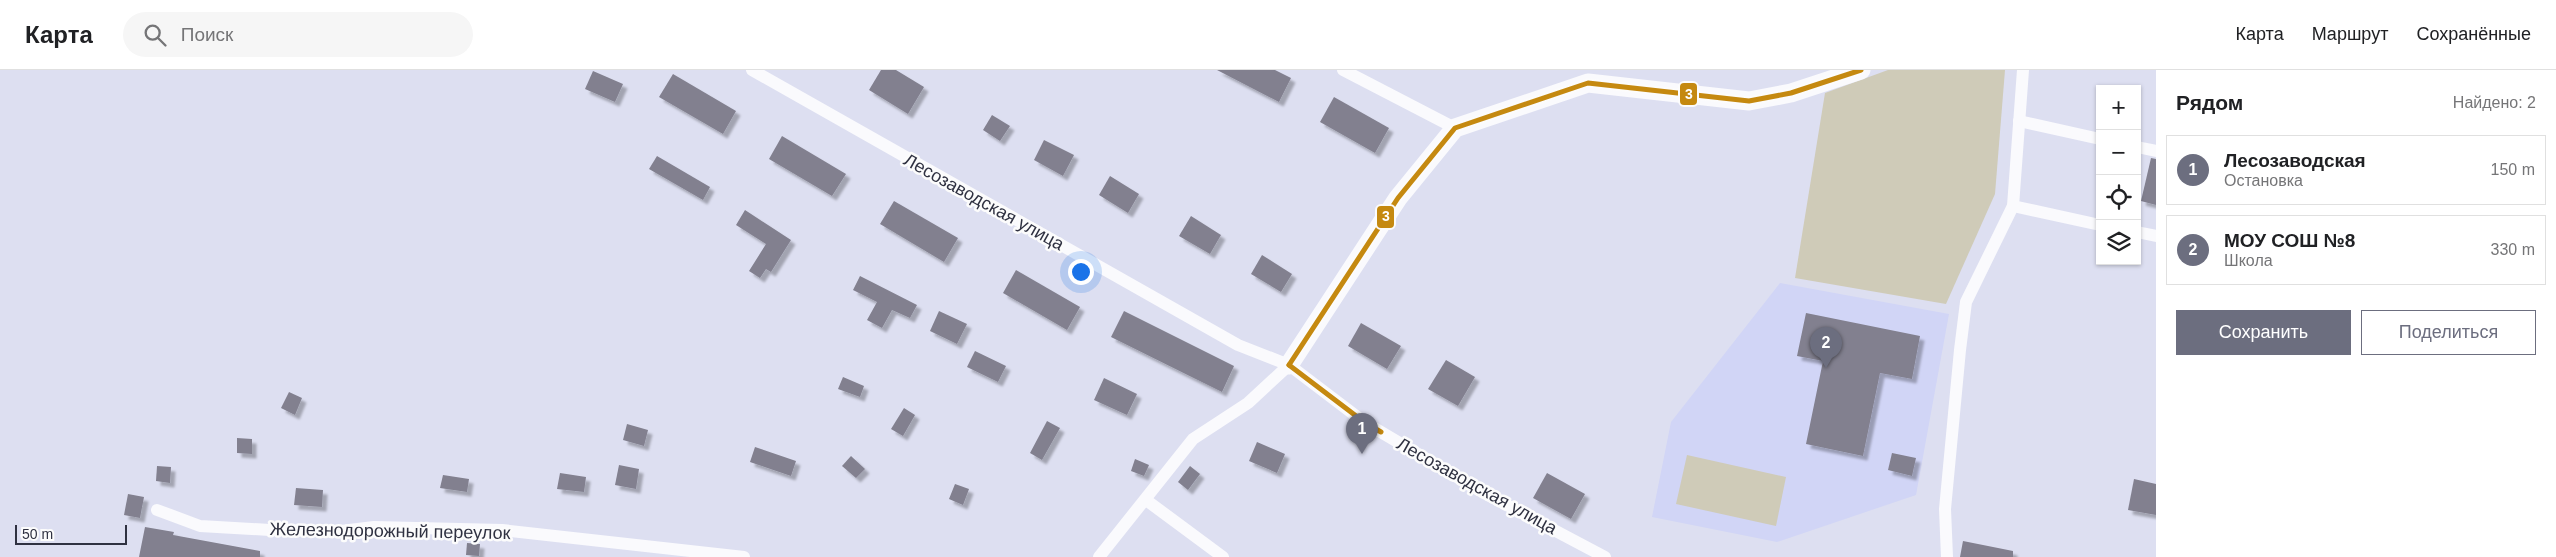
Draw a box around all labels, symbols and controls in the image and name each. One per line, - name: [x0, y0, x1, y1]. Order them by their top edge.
- search box: [123, 12, 473, 57]
- text: Карта: [25, 21, 93, 48]
- icon: search: [141, 21, 169, 49]
- text: Поиск: [181, 24, 233, 45]
- text: Карта: [2236, 24, 2284, 44]
- text: Маршрут: [2312, 24, 2388, 44]
- text: Сохранённые: [2416, 24, 2531, 44]
- line badge: 3: [1679, 82, 1698, 106]
- map controls: [2096, 85, 2141, 265]
- button: +: [2096, 85, 2141, 130]
- text: 3: [1685, 86, 1693, 102]
- text: Рядом: [2176, 91, 2243, 114]
- text: Найдено: 2: [2453, 94, 2536, 111]
- button: −: [2096, 130, 2141, 175]
- street label: Лесозаводская улица: [900, 150, 1068, 255]
- text: Лесозаводская: [2224, 150, 2366, 171]
- text: 1: [2189, 161, 2197, 178]
- text: 150 m: [2491, 161, 2535, 178]
- text: Остановка: [2224, 172, 2303, 189]
- button: locate: [2096, 175, 2141, 220]
- line badge: 3: [1376, 205, 1395, 229]
- text: 3: [1382, 208, 1390, 224]
- button: layers: [2096, 220, 2141, 265]
- text: МОУ СОШ №8: [2224, 230, 2355, 251]
- text: 2: [2189, 241, 2197, 258]
- text: 330 m: [2491, 241, 2535, 258]
- text: Школа: [2224, 252, 2273, 269]
- your location: [1068, 259, 1094, 285]
- button: Сохранить: [2176, 310, 2351, 355]
- button: Поделиться: [2361, 310, 2536, 355]
- pin: 2: [1810, 327, 1842, 368]
- pin: 1: [1346, 413, 1378, 454]
- street label: Лесозаводская улица: [1393, 434, 1561, 539]
- street label: Железнодорожный переулок: [269, 519, 511, 543]
- scale bar: [15, 522, 128, 545]
- text: 50 m: [22, 526, 53, 542]

